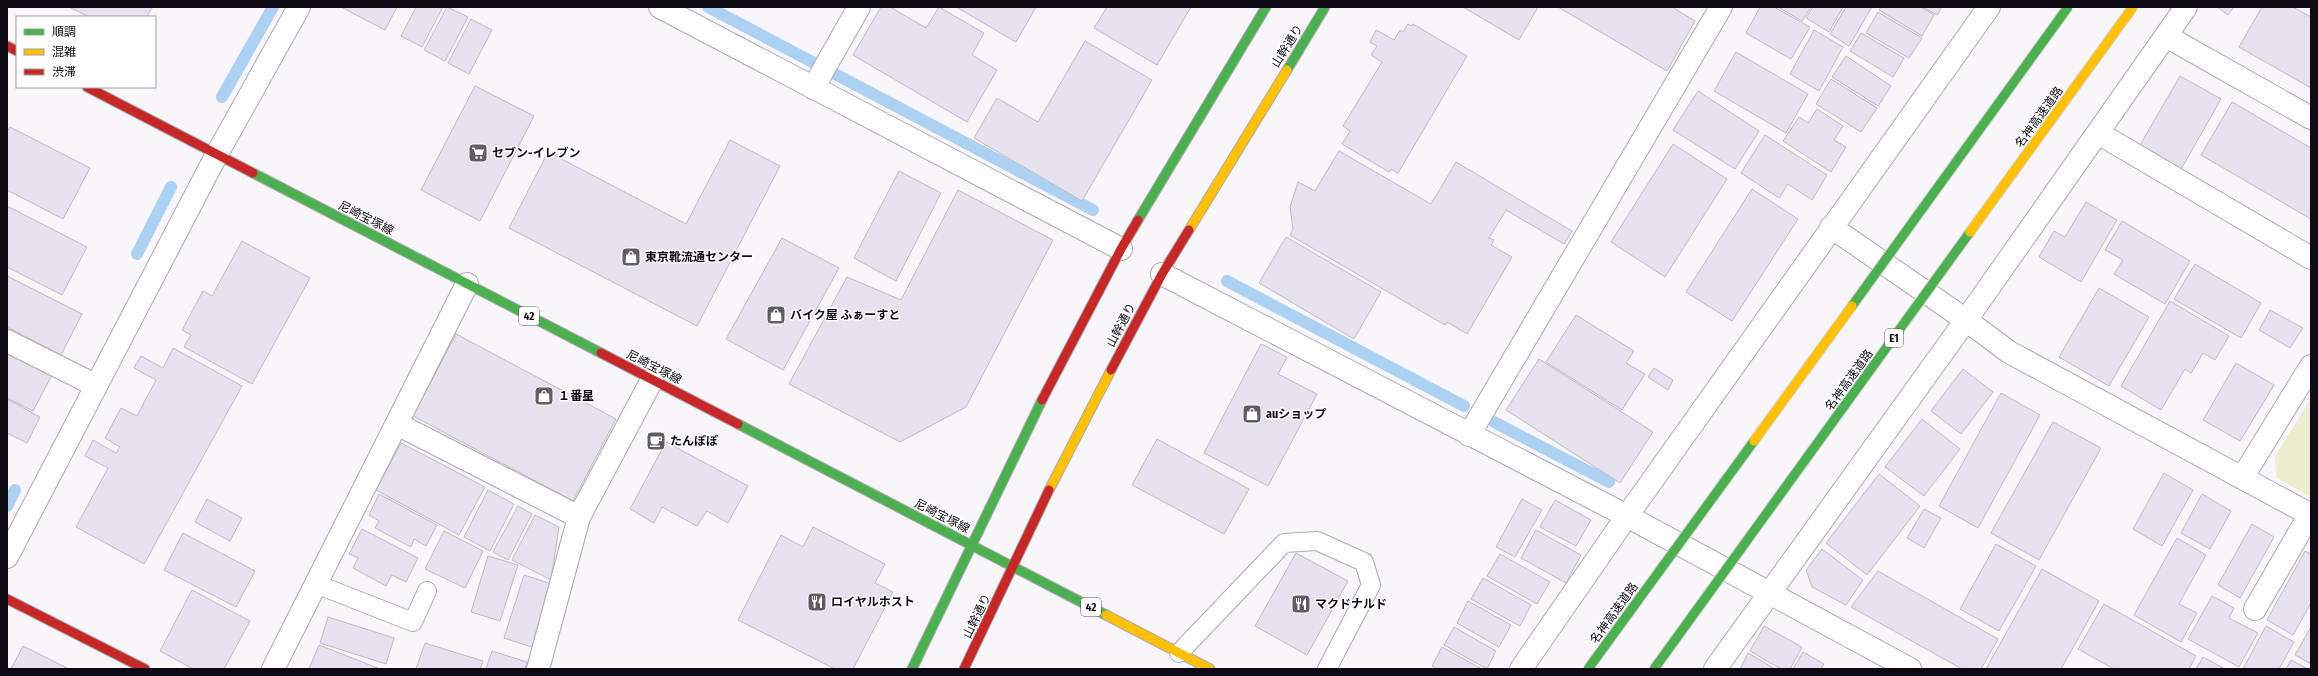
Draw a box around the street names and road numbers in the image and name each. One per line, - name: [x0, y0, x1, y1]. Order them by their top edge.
- street label: 山幹通り: [1268, 22, 1306, 70]
- street label: 名神高速道路: [2012, 84, 2066, 150]
- street label: 尼崎宝塚線: [336, 198, 396, 238]
- street label: 山幹通り: [1104, 301, 1138, 349]
- road number: 42: [519, 307, 539, 325]
- road number: E1: [1885, 329, 1903, 347]
- street label: 尼崎宝塚線: [624, 347, 684, 387]
- street label: 名神高速道路: [1822, 347, 1876, 413]
- street label: 尼崎宝塚線: [912, 496, 972, 536]
- street label: 名神高速道路: [1587, 580, 1641, 646]
- street label: 山幹通り: [960, 591, 994, 641]
- road number: 42: [1081, 598, 1101, 616]

